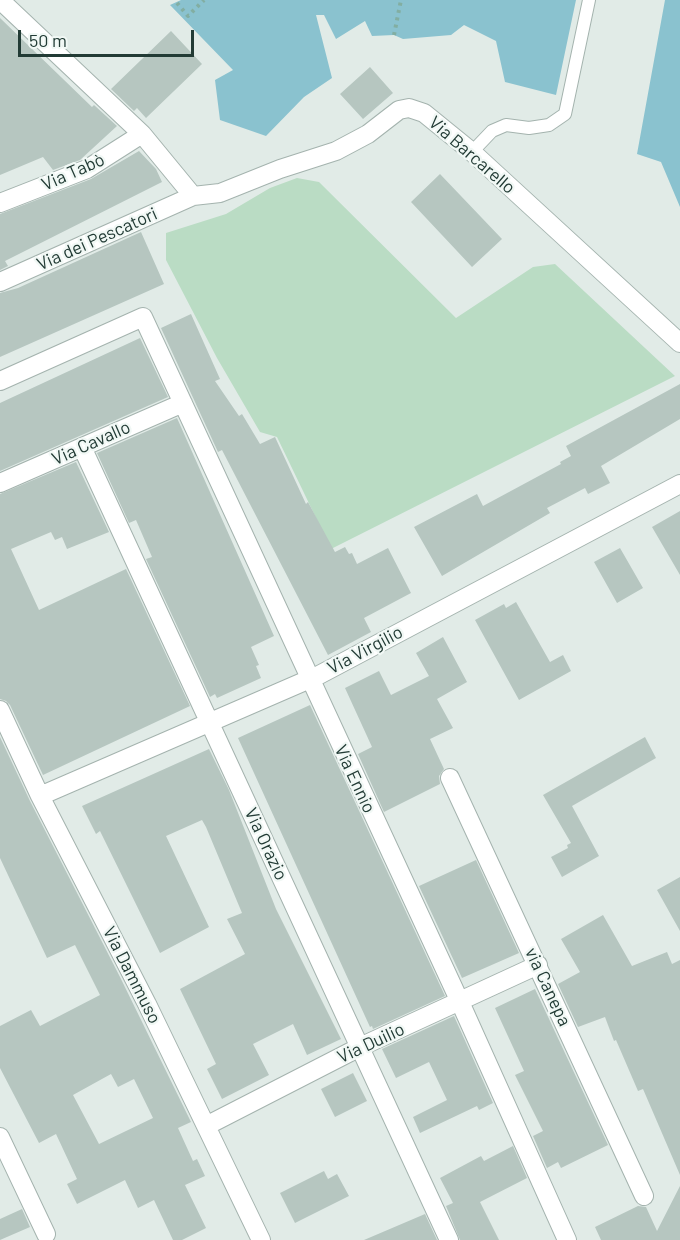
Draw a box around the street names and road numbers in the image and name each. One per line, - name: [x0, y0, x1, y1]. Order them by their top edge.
- street label: Via Barcarello: [424, 112, 520, 198]
- street label: Via Tabò: [38, 149, 108, 195]
- street label: Via dei Pescatori: [33, 203, 161, 275]
- street label: Via Cavallo: [48, 416, 134, 470]
- street label: Via Virgilio: [324, 621, 406, 679]
- street label: Via Ennio: [330, 741, 380, 817]
- street label: Via Orazio: [240, 804, 292, 884]
- street label: Via Dammuso: [98, 923, 166, 1027]
- street label: via Canepa: [520, 944, 576, 1030]
- street label: Via Duilio: [334, 1018, 408, 1068]

